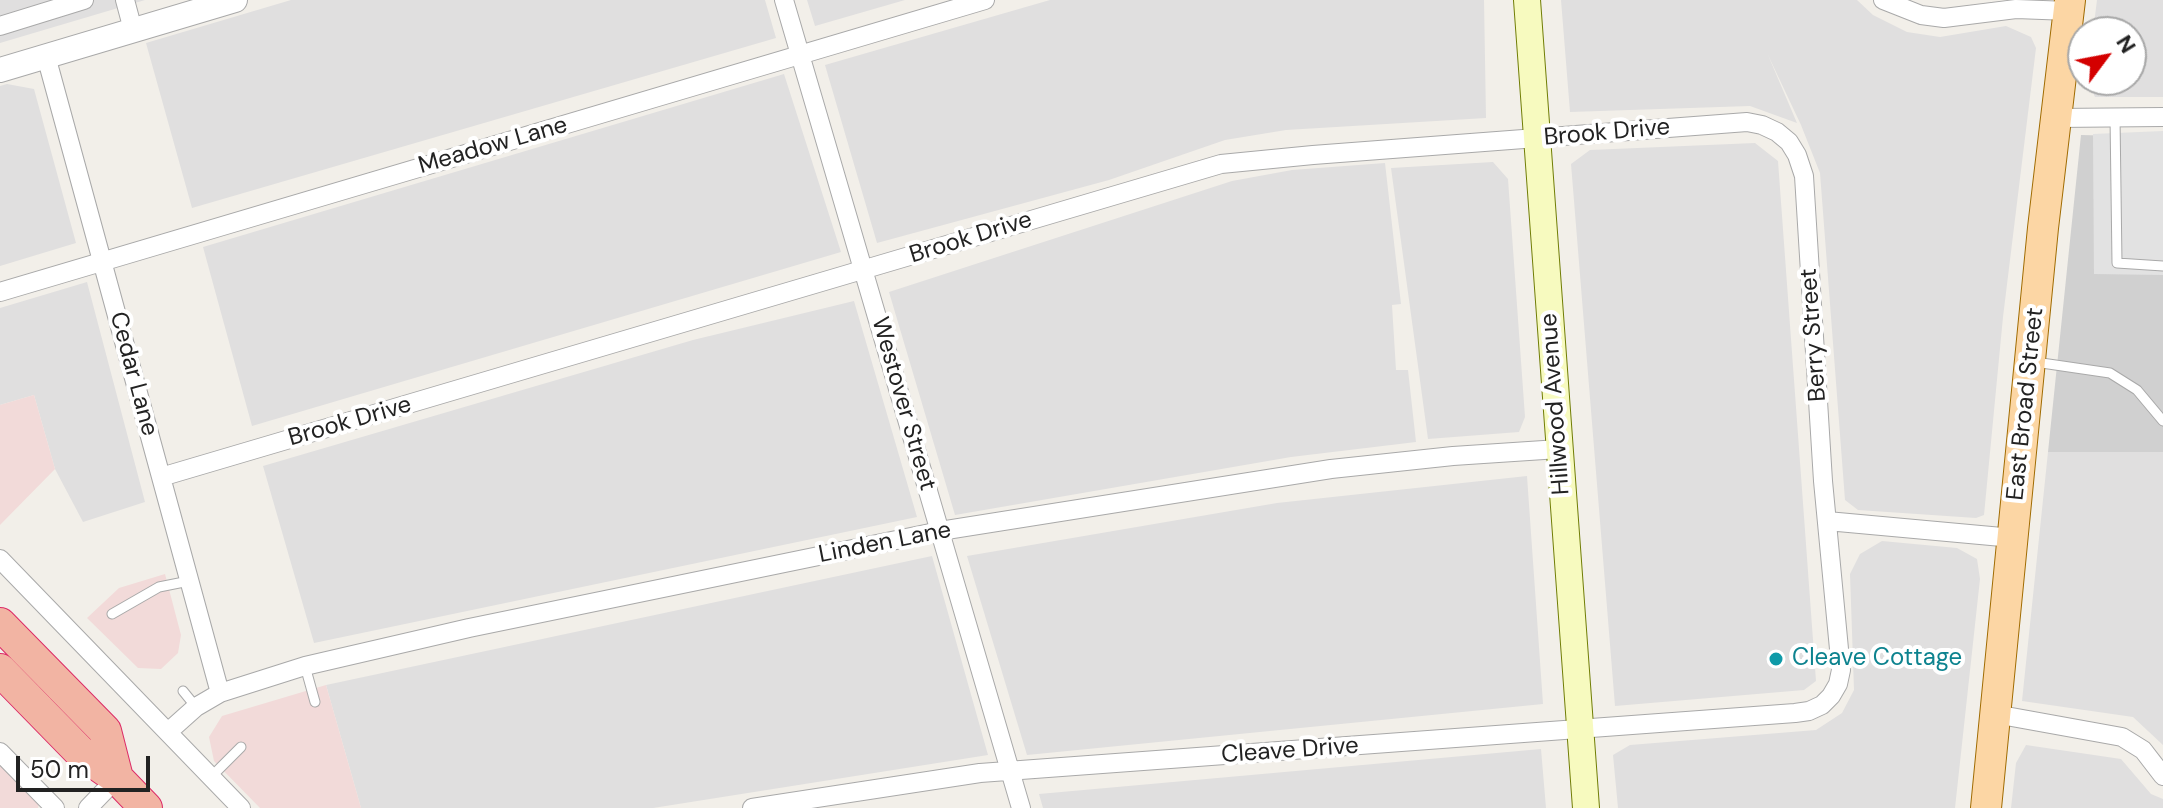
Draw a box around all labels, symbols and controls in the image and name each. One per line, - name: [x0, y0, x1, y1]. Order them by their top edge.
- north arrow: [2067, 16, 2147, 96]
- text: N: [2110, 30, 2143, 59]
- street label: Meadow Lane: [415, 111, 571, 181]
- street label: Brook Drive: [1543, 113, 1671, 153]
- street label: Brook Drive: [906, 206, 1036, 270]
- street label: Berry Street: [1795, 267, 1833, 403]
- street label: East Broad Street: [2002, 306, 2050, 502]
- street label: Cedar Lane: [103, 309, 163, 439]
- street label: Hillwood Avenue: [1535, 312, 1577, 496]
- street label: Westover Street: [865, 314, 941, 494]
- street label: Brook Drive: [285, 391, 415, 453]
- street label: Linden Lane: [816, 516, 954, 570]
- place label: Cleave Cottage: [1792, 645, 1962, 673]
- marker: Cleave Cottage: [1767, 650, 1785, 668]
- street label: Cleave Drive: [1220, 732, 1360, 770]
- scale bar: [20, 740, 154, 790]
- text: 50 m: [30, 754, 89, 785]

